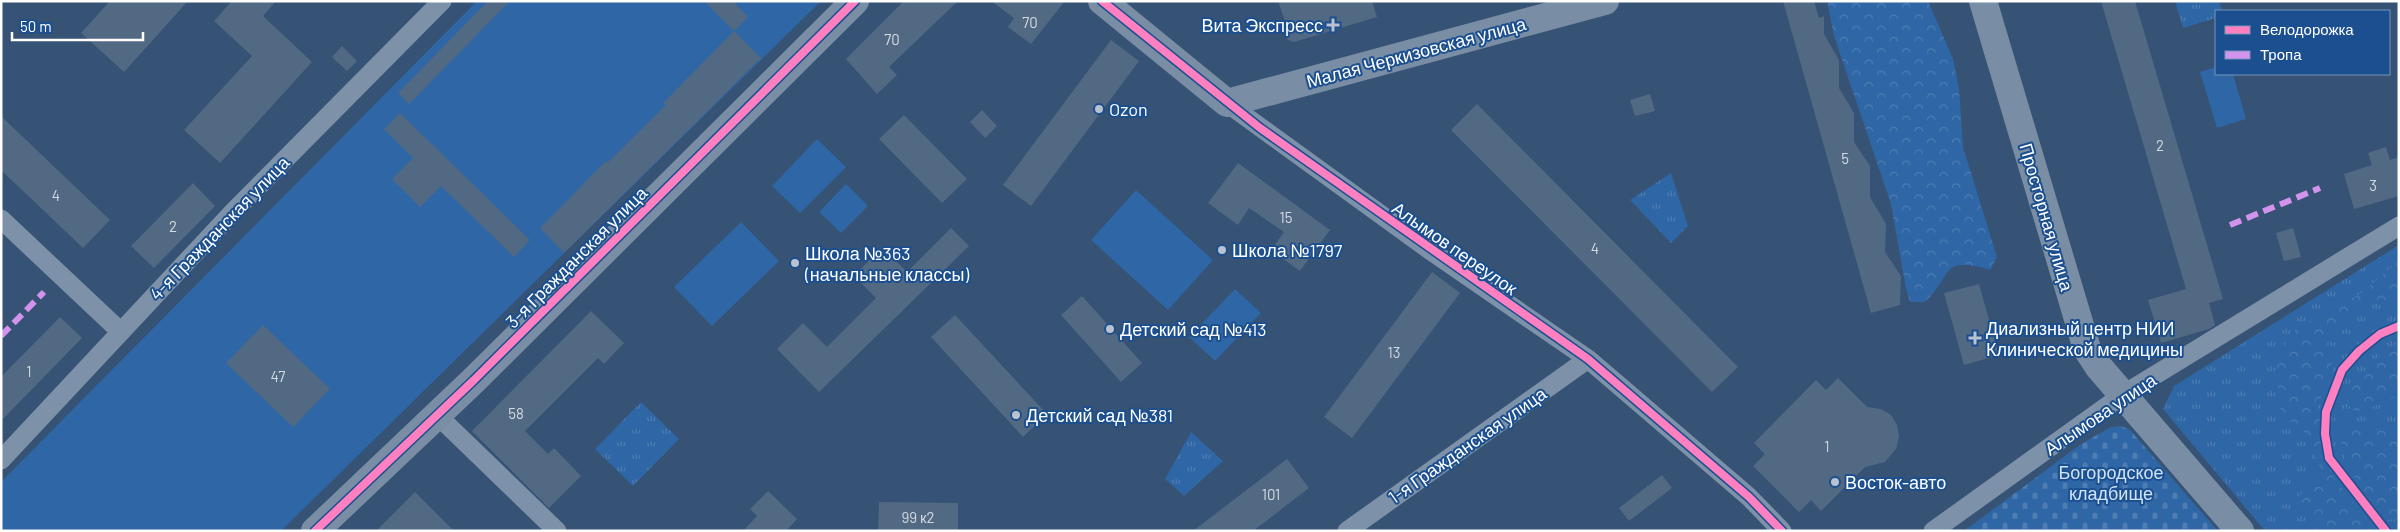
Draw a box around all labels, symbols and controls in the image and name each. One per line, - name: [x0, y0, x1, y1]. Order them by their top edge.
- scale bar: [12, 10, 144, 42]
- legend: [2215, 10, 2390, 75]
- street label: Малая Черкизовская улица: [1304, 12, 1529, 92]
- house number: 70: [1022, 13, 1038, 31]
- place label: Вита Экспресс: [1202, 14, 1323, 36]
- text: 50 m: [20, 17, 52, 35]
- marker: Вита Экспресс: [1327, 19, 1339, 31]
- text: Велодорожка: [2260, 20, 2354, 38]
- house number: 70: [884, 30, 900, 48]
- text: Тропа: [2260, 45, 2302, 63]
- place label: Ozon: [1109, 98, 1148, 120]
- marker: Ozon: [1093, 103, 1105, 115]
- house number: 2: [2156, 136, 2164, 154]
- street label: Просторная улица: [2015, 141, 2079, 294]
- house number: 5: [1841, 149, 1849, 167]
- street label: 4-я Гражданская улица: [144, 151, 294, 305]
- house number: 3: [2369, 176, 2377, 194]
- street label: 3-я Гражданская улица: [501, 181, 652, 332]
- house number: 4: [52, 186, 60, 204]
- street label: Алымов переулок: [1388, 197, 1522, 299]
- house number: 15: [1280, 208, 1292, 226]
- house number: 2: [169, 217, 177, 235]
- place label: Школа №1797: [1232, 239, 1343, 261]
- house number: 4: [1591, 239, 1599, 257]
- place label: Школа №363 (начальные классы): [804, 242, 970, 285]
- marker: Школа №1797: [1216, 244, 1228, 256]
- marker: Школа №363 (начальные классы): [789, 257, 801, 269]
- place label: Диализный центр НИИ Клинической медицины: [1986, 317, 2183, 360]
- place label: Детский сад №413: [1120, 318, 1267, 340]
- marker: Детский сад №413: [1104, 323, 1116, 335]
- marker: Диализный центр НИИ Клинической медицины: [1968, 331, 1982, 345]
- house number: 13: [1388, 343, 1400, 361]
- house number: 1: [26, 362, 32, 380]
- house number: 47: [271, 367, 285, 385]
- street label: Алымова улица: [2040, 368, 2161, 460]
- street label: 1-я Гражданская улица: [1384, 381, 1551, 508]
- house number: 58: [508, 404, 524, 422]
- place label: Детский сад №381: [1026, 404, 1173, 426]
- marker: Детский сад №381: [1010, 409, 1022, 421]
- house number: 1: [1824, 437, 1830, 455]
- park label: Богородское кладбище: [2058, 461, 2164, 504]
- place label: Восток-авто: [1845, 471, 1946, 493]
- marker: Восток-авто: [1829, 476, 1841, 488]
- house number: 101: [1262, 485, 1280, 503]
- house number: 99 к2: [901, 508, 935, 526]

